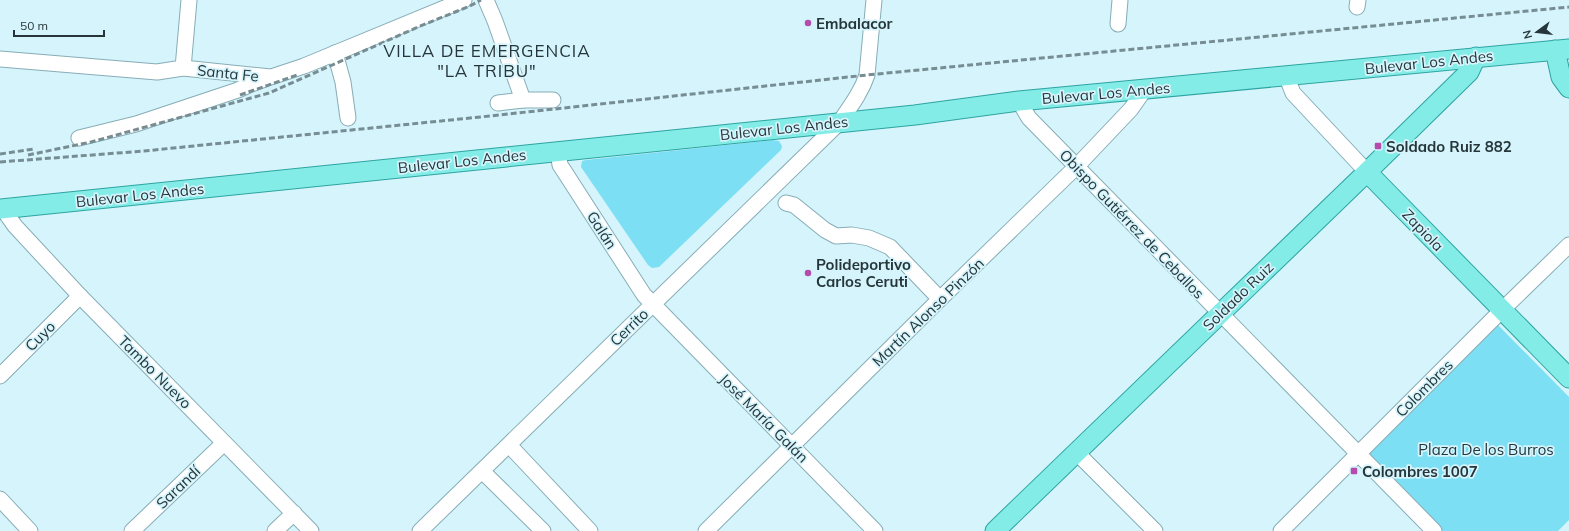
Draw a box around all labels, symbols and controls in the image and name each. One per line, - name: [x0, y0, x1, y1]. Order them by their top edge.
- scale bar: [14, 12, 104, 38]
- north arrow: [1517, 12, 1557, 52]
- place label: Embalacor: [816, 14, 893, 33]
- text: 50 m: [20, 18, 48, 33]
- marker: Embalacor: [803, 18, 813, 28]
- text: N: [1520, 29, 1535, 40]
- district label: VILLA DE EMERGENCIA "LA TRIBU": [383, 40, 591, 81]
- street label: Bulevar Los Andes: [1364, 46, 1494, 78]
- street label: Santa Fe: [196, 60, 260, 86]
- street label: Bulevar Los Andes: [1041, 78, 1171, 108]
- street label: Bulevar Los Andes: [719, 112, 849, 144]
- place label: Soldado Ruiz 882: [1386, 137, 1512, 156]
- marker: Soldado Ruiz 882: [1373, 141, 1383, 151]
- street label: Bulevar Los Andes: [397, 145, 527, 177]
- street label: Obispo Gutiérrez de Ceballos: [1056, 145, 1208, 303]
- street label: Bulevar Los Andes: [75, 179, 205, 211]
- street label: Zapiola: [1398, 205, 1448, 255]
- street label: Galán: [583, 207, 621, 253]
- street label: Martín Alonso Pinzón: [868, 254, 988, 370]
- place label: Polideportivo Carlos Ceruti: [816, 255, 911, 291]
- street label: Soldado Ruiz: [1199, 257, 1278, 335]
- marker: Polideportivo Carlos Ceruti: [803, 268, 813, 278]
- street label: Cerrito: [606, 304, 652, 350]
- street label: Cuyo: [21, 317, 59, 355]
- street label: Tambo Nuevo: [114, 331, 196, 413]
- street label: Colombres: [1391, 355, 1457, 421]
- street label: José María Galán: [716, 370, 812, 466]
- park label: Plaza De los Burros: [1418, 440, 1554, 459]
- street label: Sarandí: [152, 460, 205, 513]
- place label: Colombres 1007: [1362, 462, 1478, 481]
- marker: Colombres 1007: [1349, 466, 1359, 476]

